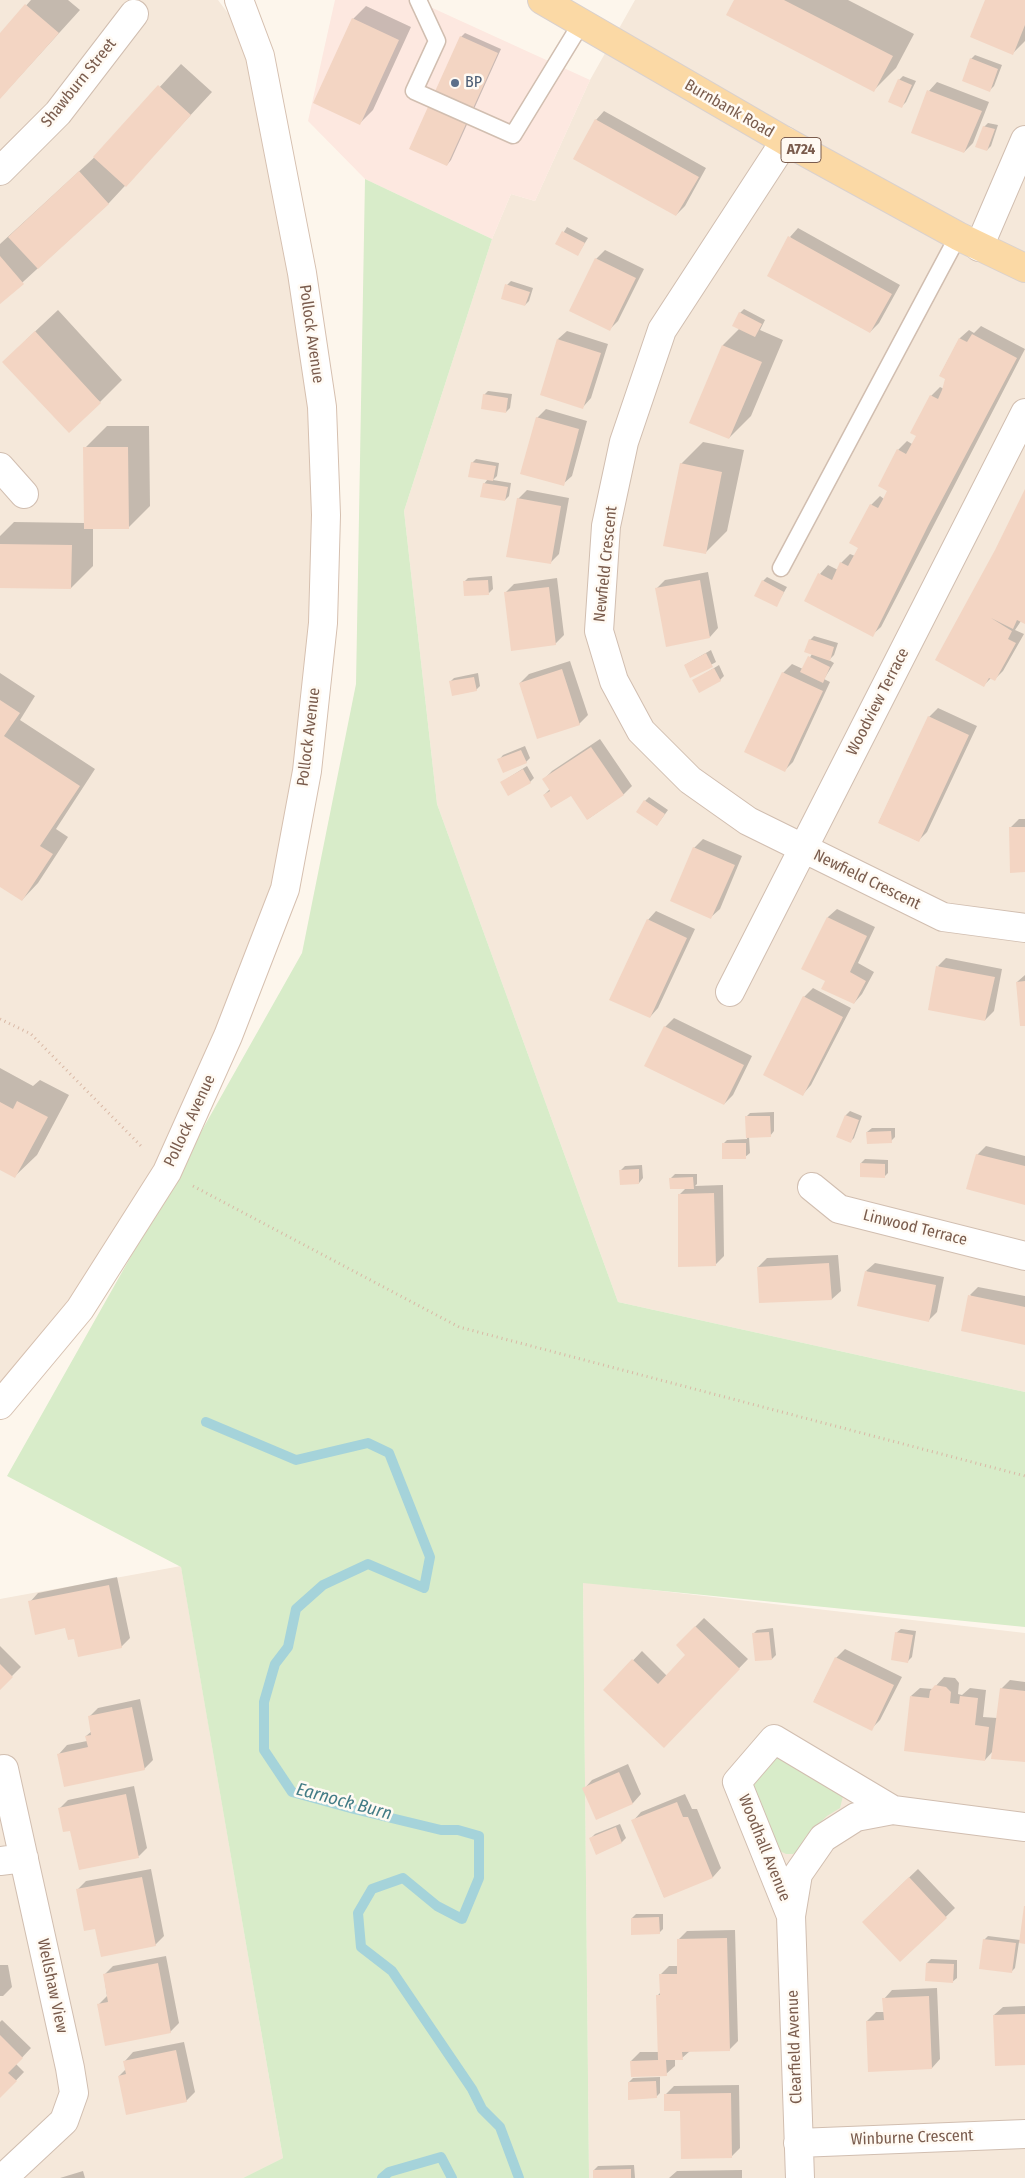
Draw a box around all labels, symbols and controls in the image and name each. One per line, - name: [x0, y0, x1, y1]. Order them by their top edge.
- street label: Shawburn Street: [37, 35, 121, 131]
- place label: BP: [465, 73, 482, 93]
- street label: Burnbank Road: [681, 76, 777, 142]
- marker: BP: [449, 77, 461, 89]
- road number: A724: [781, 138, 821, 162]
- street label: Pollock Avenue: [295, 284, 327, 384]
- street label: Newfield Crescent: [590, 505, 622, 623]
- street label: Woodview Terrace: [843, 645, 913, 759]
- street label: Pollock Avenue: [293, 687, 325, 787]
- street label: Newfield Crescent: [810, 846, 924, 914]
- street label: Pollock Avenue: [160, 1072, 220, 1170]
- street label: Linwood Terrace: [861, 1206, 969, 1250]
- water label: Earnock Burn: [294, 1779, 394, 1825]
- street label: Woodhall Avenue: [734, 1792, 794, 1904]
- street label: Wellshaw View: [33, 1937, 71, 2035]
- street label: Clearfield Avenue: [783, 1990, 807, 2104]
- street label: Winburne Crescent: [850, 2126, 974, 2150]

